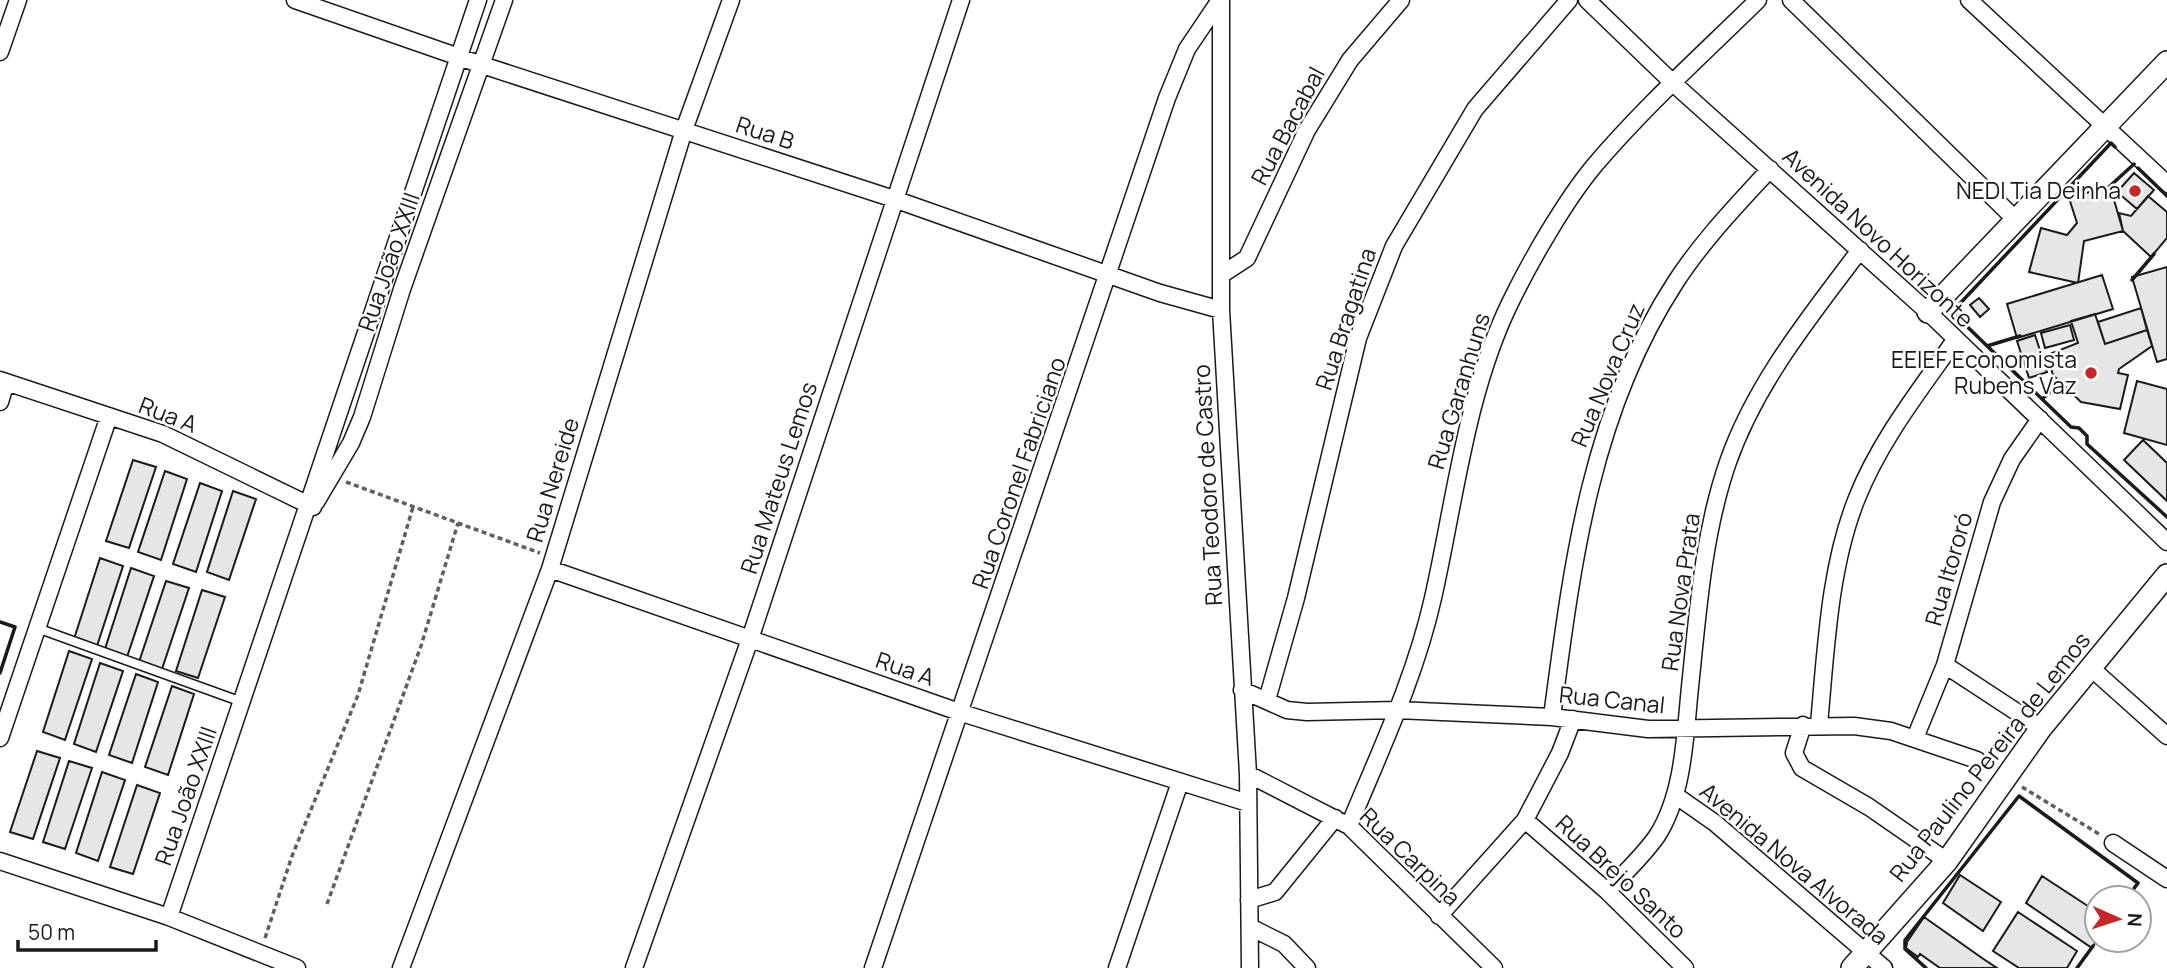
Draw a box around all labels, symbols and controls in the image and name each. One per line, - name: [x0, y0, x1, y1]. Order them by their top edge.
- street label: Rua Bacabal: [1243, 61, 1332, 190]
- street label: Rua B: [732, 108, 799, 156]
- street label: Avenida Novo Horizonte: [1776, 140, 1981, 334]
- place label: NEDI Tia Deinha: [1956, 174, 2121, 206]
- marker: NEDI Tia Deinha: [2127, 183, 2143, 199]
- street label: Rua João XXIII: [349, 188, 427, 335]
- street label: Rua Bragatina: [1307, 244, 1383, 394]
- street label: Rua Nova Cruz: [1562, 298, 1652, 451]
- street label: Rua Garanhuns: [1419, 309, 1497, 473]
- place label: EEIEF Economista Rubens Vaz: [1891, 343, 2077, 401]
- street label: Rua Coronel Fabriciano: [963, 353, 1073, 593]
- street label: Rua Teodoro de Castro: [1185, 363, 1229, 607]
- marker: EEIEF Economista Rubens Vaz: [2083, 365, 2099, 381]
- street label: Rua Mateus Lemos: [732, 378, 824, 578]
- street label: Rua A: [135, 388, 203, 440]
- street label: Rua Nereide: [518, 413, 586, 546]
- street label: Rua Itororó: [1917, 508, 1979, 629]
- street label: Rua Nova Prata: [1653, 511, 1707, 673]
- street label: Rua Paulino Pereira de Lemos: [1882, 625, 2097, 888]
- street label: Rua A: [872, 643, 939, 693]
- street label: Rua Canal: [1557, 678, 1667, 720]
- street label: Rua João XXIII: [146, 722, 224, 869]
- street label: Avenida Nova Alvorada: [1694, 775, 1896, 952]
- street label: Rua Carpina: [1353, 800, 1468, 912]
- street label: Rua Brejo Santo: [1549, 807, 1694, 945]
- north arrow: [2083, 884, 2153, 954]
- scale bar: [18, 908, 156, 952]
- text: N: [2122, 912, 2148, 927]
- text: 50 m: [28, 918, 75, 946]

